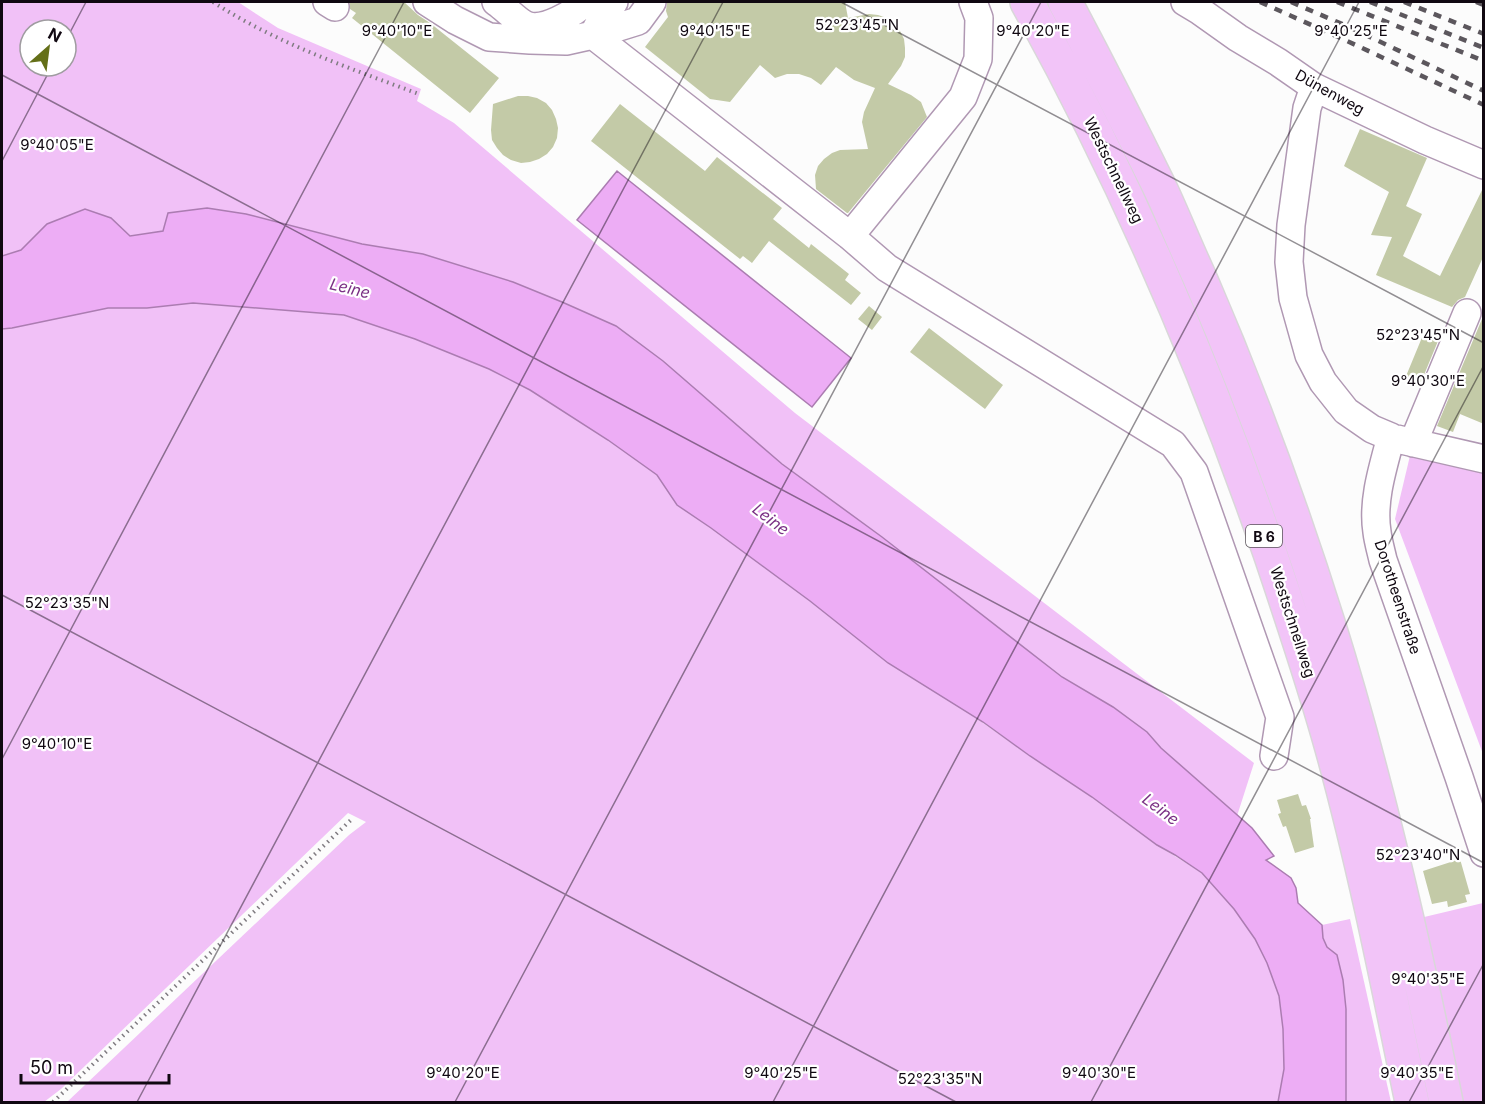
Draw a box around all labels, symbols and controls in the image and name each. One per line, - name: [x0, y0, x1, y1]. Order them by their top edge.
- text: 52°23'45"N: [815, 15, 899, 34]
- north arrow: [18, 18, 78, 78]
- text: 9°40'10"E: [362, 21, 432, 40]
- text: 9°40'15"E: [680, 21, 750, 40]
- text: 9°40'20"E: [996, 21, 1070, 40]
- text: 9°40'25"E: [1314, 21, 1388, 40]
- text: N: [45, 23, 65, 46]
- street label: Dünenweg: [1292, 65, 1368, 119]
- street label: Westschnellweg: [1080, 114, 1148, 226]
- text: 9°40'05"E: [20, 135, 94, 154]
- water label: Leine: [328, 273, 372, 303]
- text: 52°23'45"N: [1376, 325, 1460, 344]
- text: 9°40'30"E: [1391, 371, 1465, 390]
- water label: Leine: [749, 499, 793, 539]
- road number: B 6: [1246, 525, 1282, 547]
- street label: Dorotheenstraße: [1371, 537, 1425, 657]
- street label: Westschnellweg: [1266, 564, 1320, 680]
- text: 52°23'35"N: [25, 593, 109, 612]
- text: 9°40'10"E: [22, 734, 92, 753]
- water label: Leine: [1139, 789, 1183, 829]
- text: 52°23'40"N: [1376, 845, 1460, 864]
- text: 9°40'35"E: [1391, 969, 1465, 988]
- scale bar: [21, 1047, 170, 1085]
- text: 50 m: [30, 1057, 73, 1078]
- text: 9°40'20"E: [426, 1063, 500, 1082]
- text: 9°40'25"E: [744, 1063, 818, 1082]
- text: 9°40'30"E: [1062, 1063, 1136, 1082]
- text: 9°40'35"E: [1380, 1063, 1454, 1082]
- text: 52°23'35"N: [898, 1069, 982, 1088]

